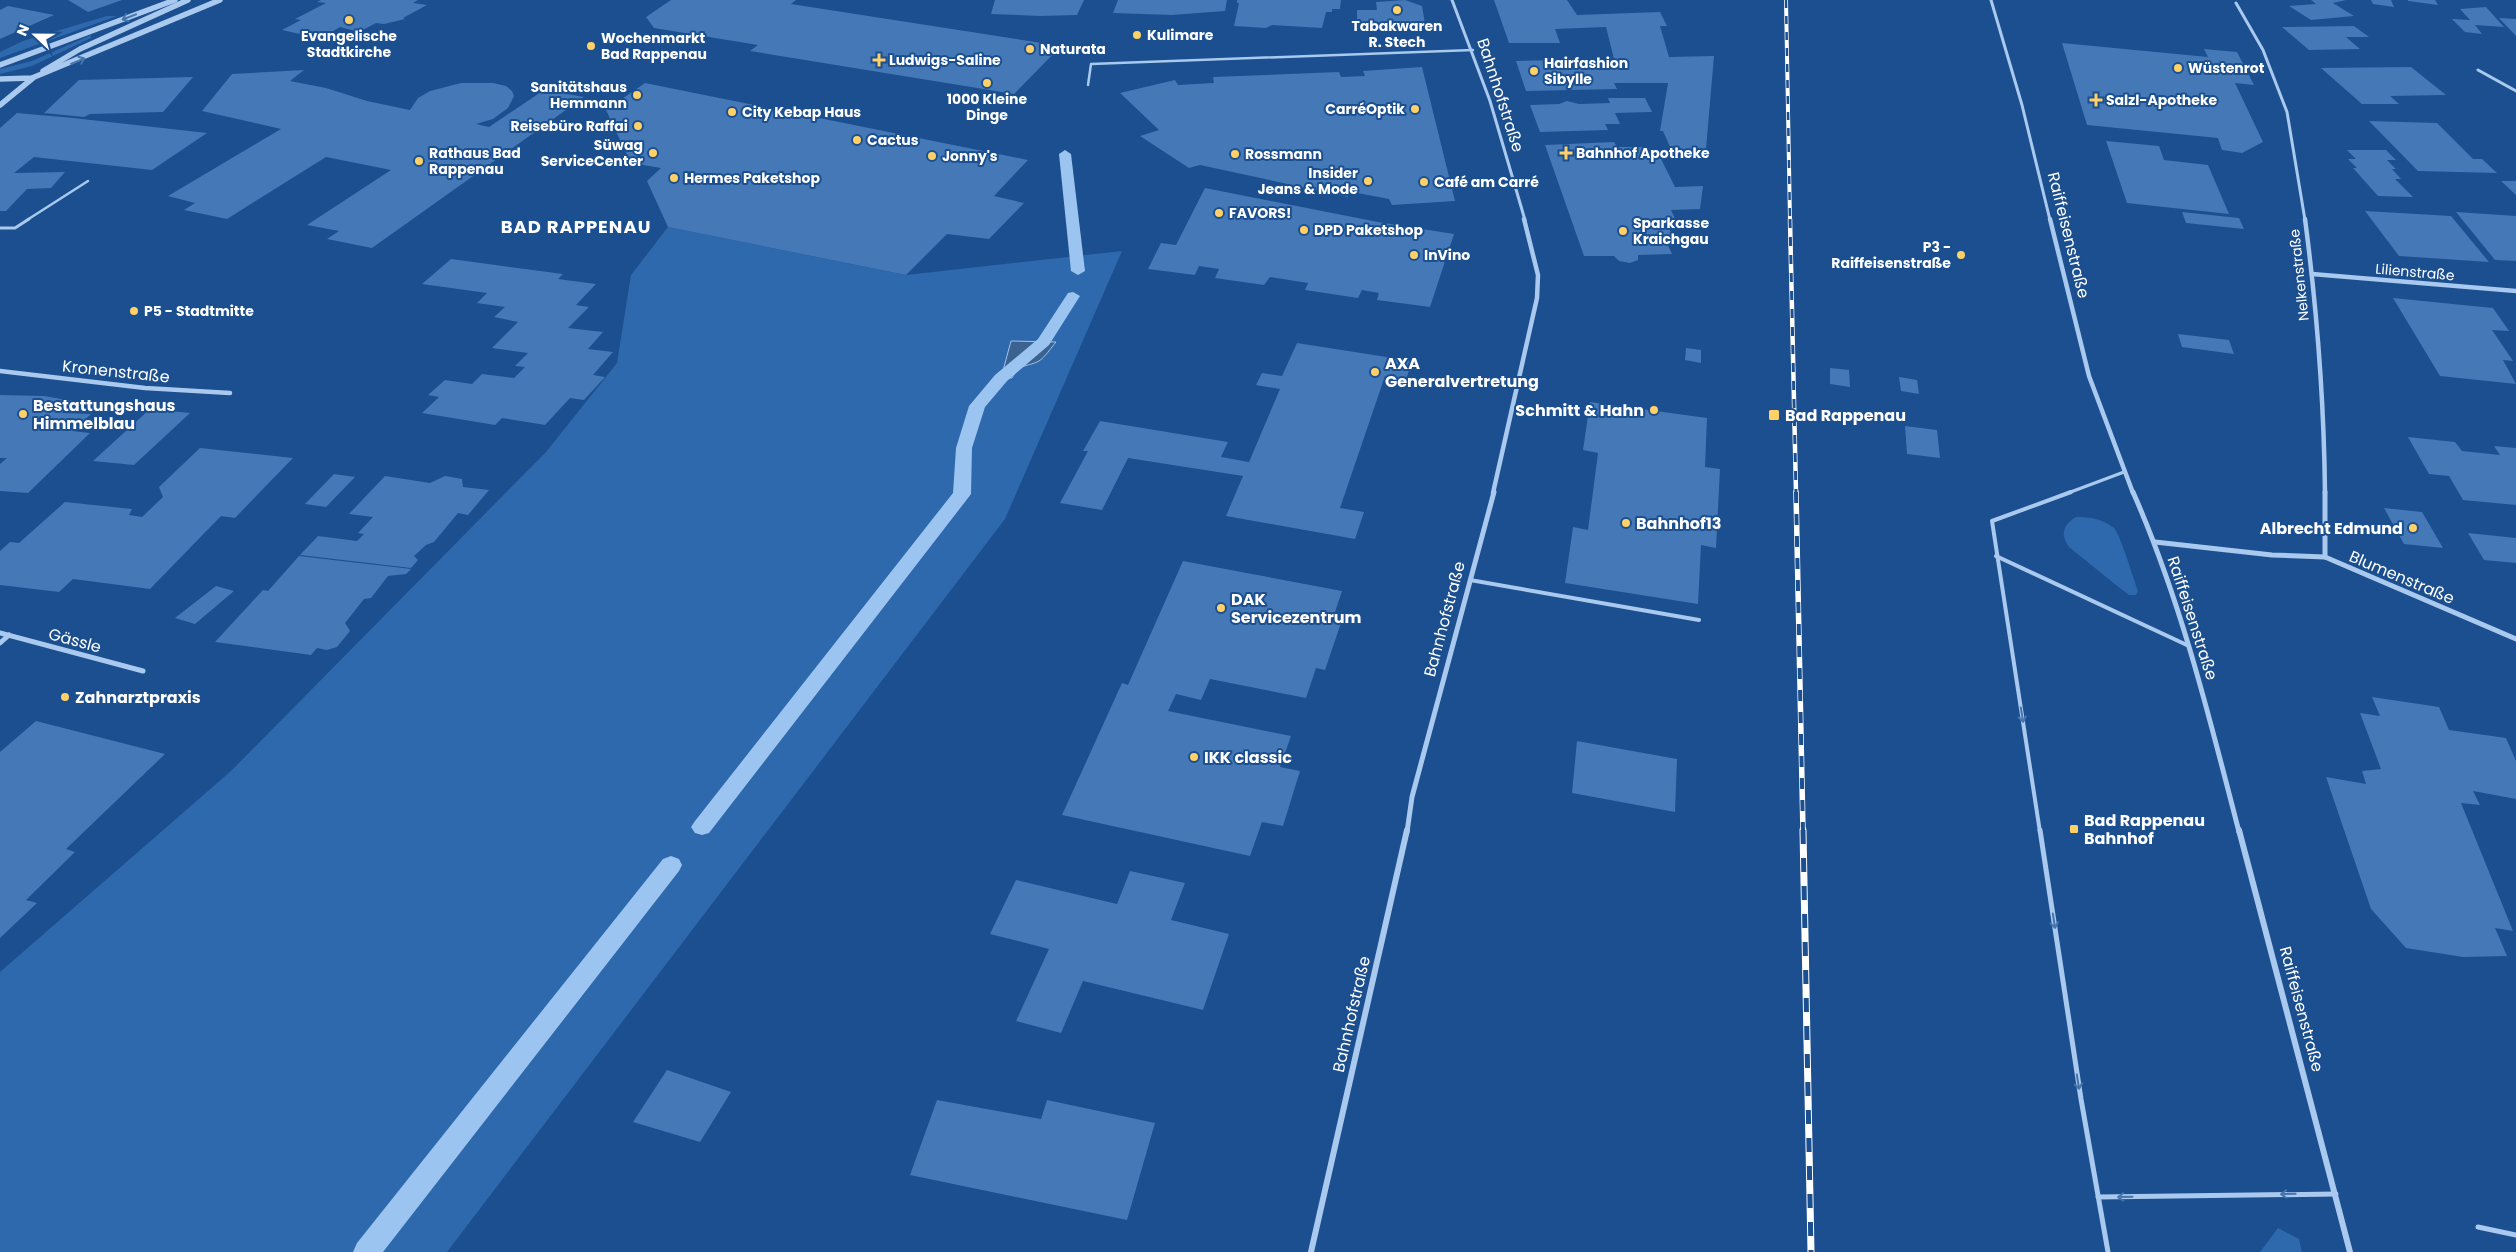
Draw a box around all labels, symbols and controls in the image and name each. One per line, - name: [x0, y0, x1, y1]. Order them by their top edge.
- marker: Tabakwaren R. Stech: [1391, 4, 1403, 16]
- north arrow: [10, 10, 60, 60]
- one-way arrow: [122, 13, 137, 22]
- marker: Evangelische Stadtkirche: [343, 14, 355, 26]
- place label: Tabakwaren R. Stech: [1351, 16, 1443, 52]
- text: N: [12, 22, 34, 39]
- place label: Kulimare: [1147, 25, 1214, 45]
- place label: Evangelische Stadtkirche: [301, 26, 397, 62]
- place label: Wochenmarkt Bad Rappenau: [601, 28, 707, 64]
- marker: Kulimare: [1131, 29, 1143, 41]
- street label: Bahnhofstraße: [1471, 35, 1530, 155]
- place label: Naturata: [1040, 39, 1106, 59]
- marker: Wochenmarkt Bad Rappenau: [585, 40, 597, 52]
- marker: Naturata: [1024, 43, 1036, 55]
- place label: Ludwigs-Saline: [889, 50, 1001, 70]
- place label: Hairfashion Sibylle: [1544, 53, 1628, 89]
- marker: Ludwigs-Saline: [873, 54, 885, 66]
- one-way arrow: [70, 55, 85, 65]
- place label: Wüstenrot: [2188, 58, 2265, 78]
- marker: Wüstenrot: [2172, 62, 2184, 74]
- marker: Hairfashion Sibylle: [1528, 65, 1540, 77]
- place label: Sanitätshaus Hemmann: [530, 77, 627, 113]
- marker: 1000 Kleine Dinge: [981, 77, 993, 89]
- marker: Sanitätshaus Hemmann: [631, 89, 643, 101]
- place label: 1000 Kleine Dinge: [947, 89, 1028, 125]
- place label: Salzl-Apotheke: [2106, 90, 2218, 110]
- marker: Salzl-Apotheke: [2090, 94, 2102, 106]
- place label: CarréOptik: [1325, 99, 1405, 119]
- place label: City Kebap Haus: [742, 102, 861, 122]
- marker: CarréOptik: [1409, 103, 1421, 115]
- marker: City Kebap Haus: [726, 106, 738, 118]
- place label: Reisebüro Raffai: [511, 116, 628, 136]
- marker: Reisebüro Raffai: [632, 120, 644, 132]
- place label: Cactus: [867, 130, 919, 150]
- marker: Cactus: [851, 134, 863, 146]
- place label: Süwag ServiceCenter: [541, 135, 643, 171]
- place label: Rathaus Bad Rappenau: [429, 143, 521, 179]
- place label: Bahnhof Apotheke: [1576, 143, 1710, 163]
- place label: Rossmann: [1245, 144, 1322, 164]
- place label: Jonny's: [942, 146, 998, 166]
- marker: Süwag ServiceCenter: [647, 147, 659, 159]
- marker: Bahnhof Apotheke: [1560, 147, 1572, 159]
- marker: Rossmann: [1229, 148, 1241, 160]
- marker: Jonny's: [926, 150, 938, 162]
- marker: Rathaus Bad Rappenau: [413, 155, 425, 167]
- place label: Insider Jeans & Mode: [1258, 163, 1358, 199]
- place label: Hermes Paketshop: [684, 168, 820, 188]
- street label: Raiffeisenstraße: [2042, 170, 2095, 301]
- marker: Hermes Paketshop: [668, 172, 680, 184]
- place label: Café am Carré: [1434, 172, 1539, 192]
- marker: Insider Jeans & Mode: [1362, 175, 1374, 187]
- marker: Café am Carré: [1418, 176, 1430, 188]
- place label: FAVORS!: [1229, 203, 1291, 223]
- marker: FAVORS!: [1213, 207, 1225, 219]
- place label: Sparkasse Kraichgau: [1633, 213, 1709, 249]
- district label: BAD RAPPENAU: [501, 214, 651, 239]
- place label: DPD Paketshop: [1314, 220, 1423, 240]
- marker: DPD Paketshop: [1298, 224, 1310, 236]
- marker: Sparkasse Kraichgau: [1617, 225, 1629, 237]
- street label: Nelkenstraße: [2284, 228, 2314, 322]
- place label: P3 - Raiffeisenstraße: [1831, 237, 1951, 273]
- place label: InVino: [1424, 245, 1470, 265]
- marker: InVino: [1408, 249, 1420, 261]
- marker: P3 - Raiffeisenstraße: [1955, 249, 1967, 261]
- street label: Lilienstraße: [2375, 259, 2456, 285]
- place label: P5 - Stadtmitte: [144, 301, 254, 321]
- marker: P5 - Stadtmitte: [128, 305, 140, 317]
- place label: AXA Generalvertretung: [1385, 352, 1539, 393]
- street label: Kronenstraße: [61, 354, 171, 389]
- marker: AXA Generalvertretung: [1369, 366, 1381, 378]
- place label: Bestattungshaus Himmelblau: [33, 394, 175, 435]
- place label: Schmitt & Hahn: [1515, 399, 1644, 422]
- marker: Schmitt & Hahn: [1648, 404, 1660, 416]
- place label: Bad Rappenau: [1785, 404, 1906, 427]
- marker: Bestattungshaus Himmelblau: [17, 408, 29, 420]
- marker: Bad Rappenau: [1767, 408, 1781, 422]
- place label: Bahnhof13: [1636, 512, 1721, 535]
- marker: Bahnhof13: [1620, 517, 1632, 529]
- place label: Albrecht Edmund: [2260, 517, 2403, 540]
- marker: Albrecht Edmund: [2407, 522, 2419, 534]
- street label: Blumenstraße: [2346, 545, 2458, 610]
- street label: Raiffeisenstraße: [2162, 553, 2223, 683]
- street label: Bahnhofstraße: [1418, 559, 1471, 679]
- place label: DAK Servicezentrum: [1231, 588, 1362, 629]
- marker: DAK Servicezentrum: [1215, 602, 1227, 614]
- street label: Gässle: [46, 622, 104, 659]
- place label: Zahnarztpraxis: [75, 686, 201, 709]
- marker: Zahnarztpraxis: [59, 691, 71, 703]
- one-way arrow: [2017, 707, 2027, 723]
- place label: IKK classic: [1204, 746, 1292, 769]
- marker: IKK classic: [1188, 751, 1200, 763]
- place label: Bad Rappenau Bahnhof: [2084, 809, 2205, 850]
- marker: Bad Rappenau Bahnhof: [2068, 823, 2080, 835]
- one-way arrow: [2050, 913, 2060, 929]
- street label: Raiffeisenstraße: [2274, 944, 2329, 1075]
- street label: Bahnhofstraße: [1327, 954, 1376, 1074]
- one-way arrow: [2074, 1074, 2084, 1090]
- one-way arrow: [2280, 1190, 2296, 1199]
- one-way arrow: [2117, 1192, 2134, 1202]

